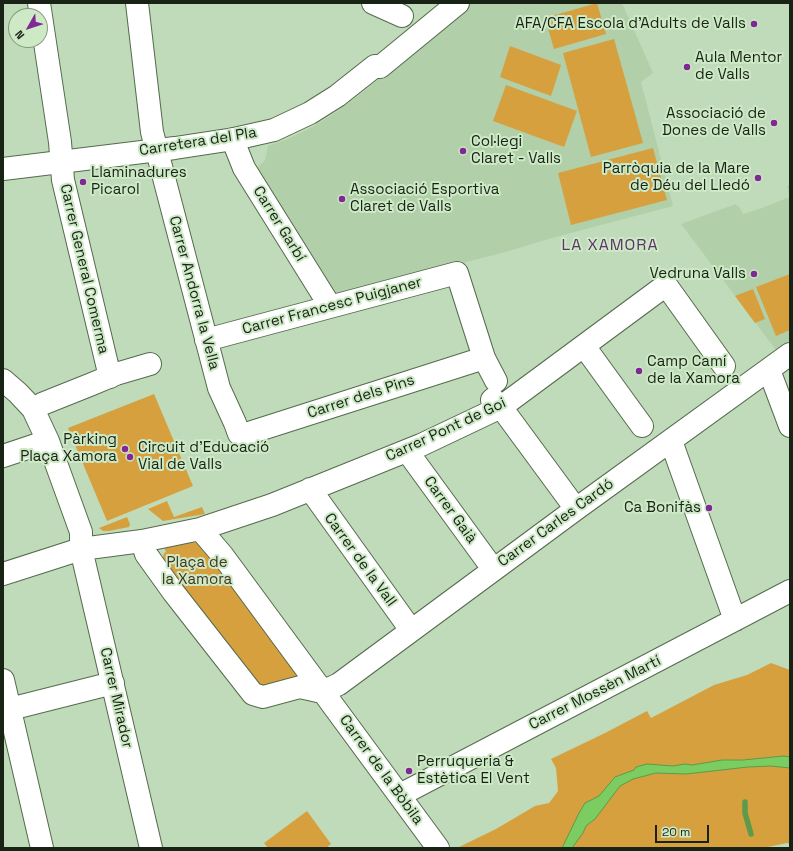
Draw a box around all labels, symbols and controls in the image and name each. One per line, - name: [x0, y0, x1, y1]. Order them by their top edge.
- north arrow: [8, 8, 48, 48]
- place label: AFA/CFA Escola d'Adults de Valls: [515, 15, 746, 33]
- marker: AFA/CFA Escola d'Adults de Valls: [749, 19, 759, 29]
- text: N: [12, 28, 27, 42]
- place label: Aula Mentor de Valls: [695, 49, 782, 84]
- marker: Aula Mentor de Valls: [682, 62, 692, 72]
- place label: Associació de Dones de Valls: [662, 105, 766, 140]
- marker: Associació de Dones de Valls: [769, 118, 779, 128]
- street label: Carretera del Pla: [138, 124, 258, 160]
- place label: Col·legi Claret - Valls: [471, 133, 561, 168]
- marker: Col·legi Claret - Valls: [458, 146, 468, 156]
- place label: Parròquia de la Mare de Déu del Lledó: [603, 160, 750, 195]
- place label: Llaminadures Picarol: [91, 164, 187, 199]
- marker: Parròquia de la Mare de Déu del Lledó: [753, 173, 763, 183]
- marker: Llaminadures Picarol: [78, 177, 88, 187]
- place label: Associació Esportiva Claret de Valls: [350, 181, 499, 216]
- street label: Carrer General Comerma: [56, 182, 112, 356]
- street label: Carrer Garbí: [249, 183, 309, 265]
- marker: Associació Esportiva Claret de Valls: [337, 194, 347, 204]
- street label: Carrer Andorra la Vella: [165, 214, 223, 372]
- district label: LA XAMORA: [562, 236, 658, 256]
- place label: Vedruna Valls: [650, 265, 746, 283]
- marker: Vedruna Valls: [749, 269, 759, 279]
- street label: Carrer Francesc Puigjaner: [240, 273, 424, 339]
- place label: Camp Camí de la Xamora: [647, 353, 740, 388]
- marker: Camp Camí de la Xamora: [634, 366, 644, 376]
- street label: Carrer dels Pins: [305, 371, 417, 423]
- street label: Carrer Pont de Goi: [383, 394, 509, 466]
- place label: Pàrking Plaça Xamora: [20, 431, 117, 466]
- place label: Circuit d'Educació Vial de Valls: [138, 439, 269, 474]
- marker: Pàrking Plaça Xamora: [120, 444, 130, 454]
- marker: Circuit d'Educació Vial de Valls: [125, 452, 135, 462]
- street label: Carrer Gaià: [420, 473, 480, 547]
- street label: Carrer Carles Cardó: [495, 475, 617, 571]
- place label: Ca Bonifàs: [624, 499, 701, 517]
- marker: Ca Bonifàs: [704, 503, 714, 513]
- street label: Carrer de la Vall: [320, 510, 400, 610]
- park label: Plaça de la Xamora: [162, 554, 232, 589]
- street label: Carrer Mirador: [96, 646, 136, 750]
- street label: Carrer Mossèn Martí: [526, 652, 664, 734]
- street label: Carrer de la Bòbila: [335, 712, 427, 828]
- place label: Perruqueria & Estètica El Vent: [417, 753, 530, 788]
- marker: Perruqueria & Estètica El Vent: [404, 766, 414, 776]
- scale bar: [657, 817, 711, 843]
- text: 20 m: [662, 824, 690, 840]

